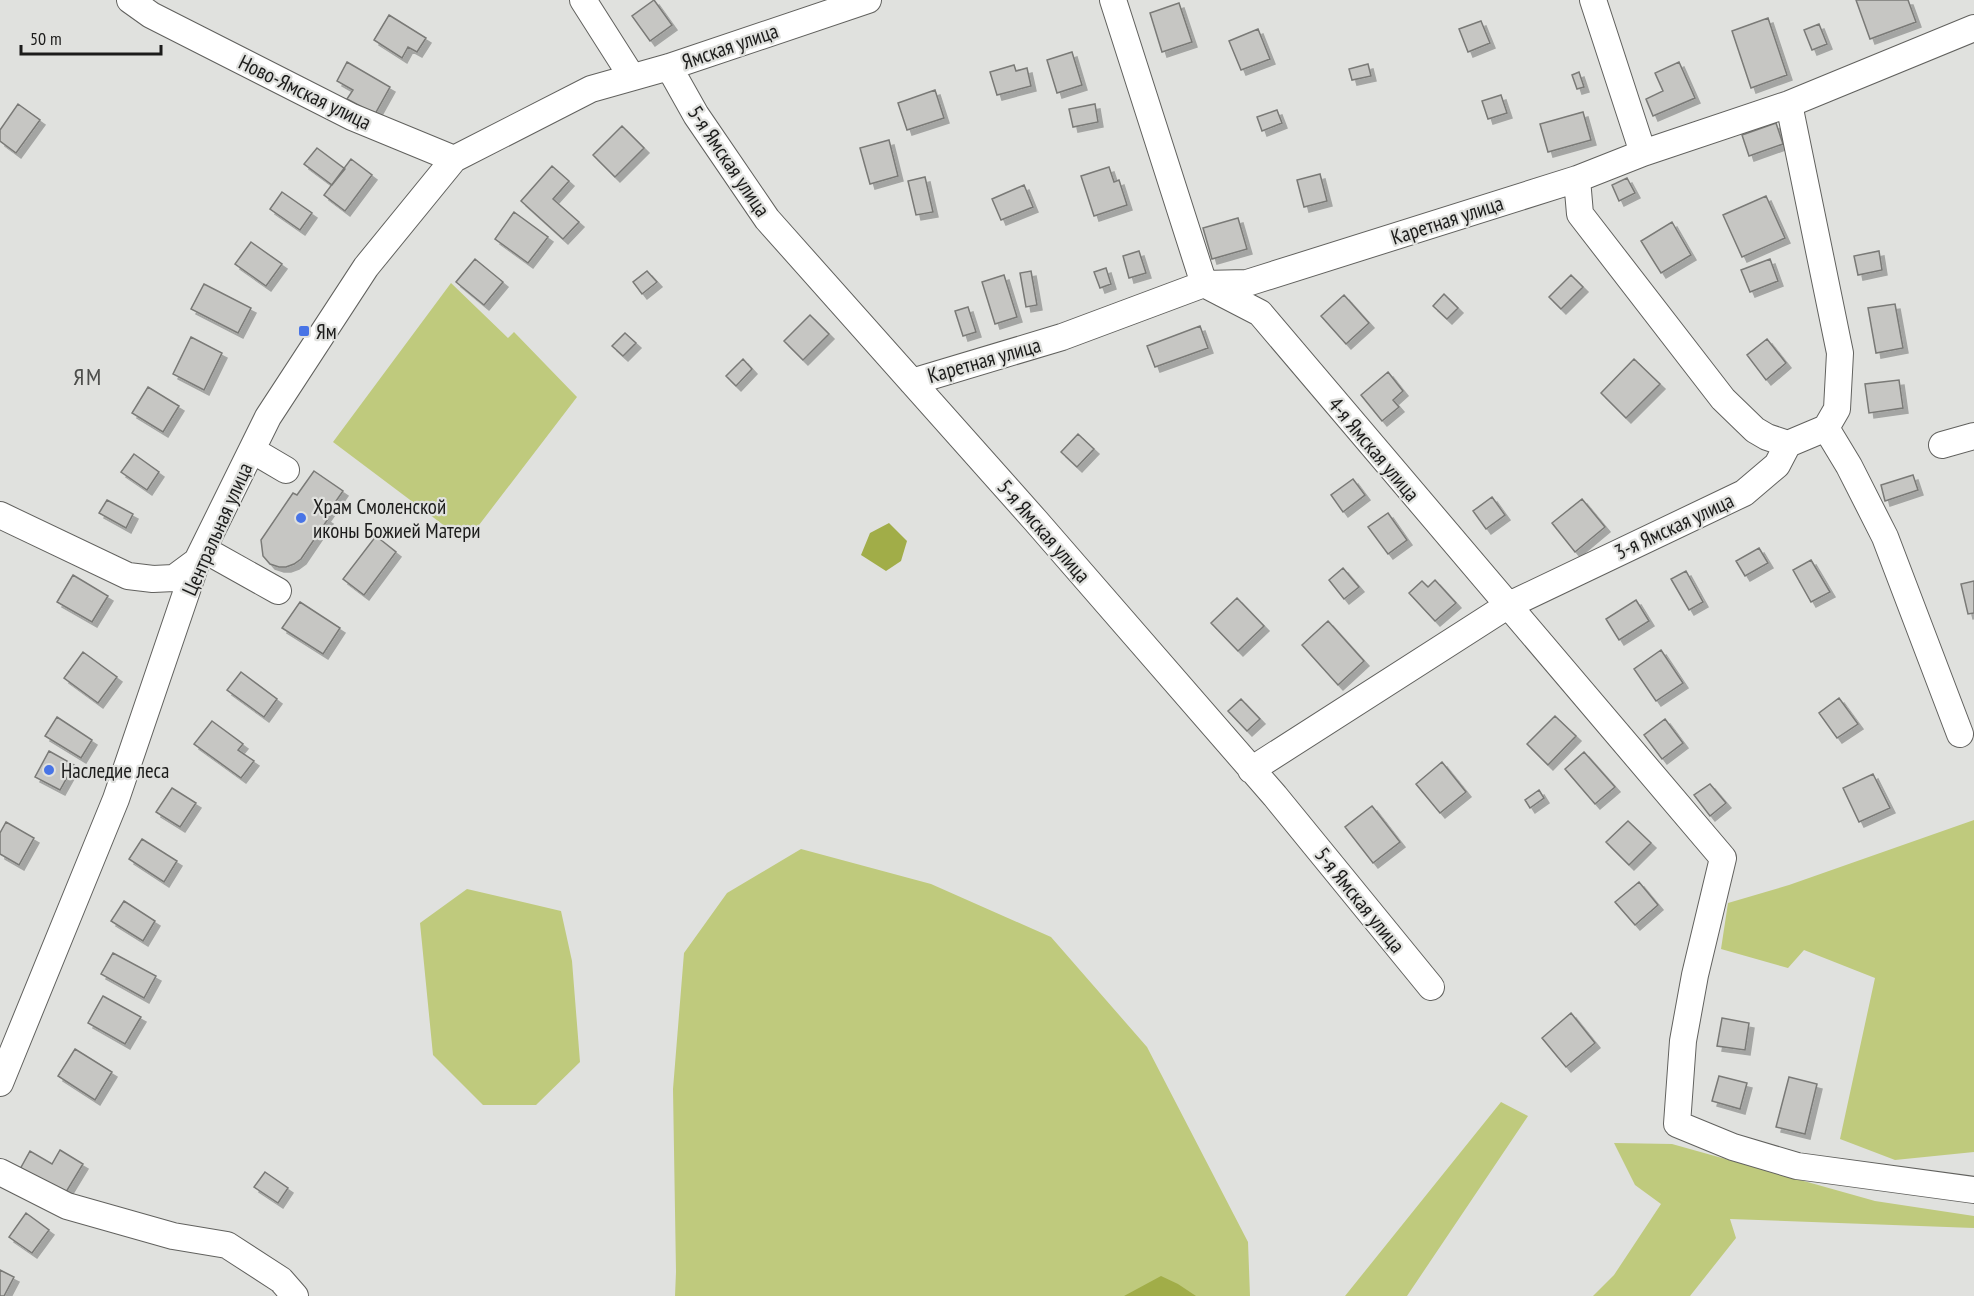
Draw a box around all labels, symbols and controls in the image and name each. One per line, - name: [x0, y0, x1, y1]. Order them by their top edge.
- street label: Ямская улица: [678, 17, 782, 75]
- scale bar: [21, 18, 160, 56]
- text: 50 m: [30, 27, 62, 50]
- street label: Ново-Ямская улица: [234, 48, 376, 136]
- street label: 5-я Ямская улица: [682, 100, 776, 222]
- street label: Каретная улица: [1388, 189, 1506, 251]
- place label: Ям: [316, 318, 337, 345]
- marker: Ям: [297, 324, 311, 338]
- street label: Каретная улица: [924, 331, 1044, 389]
- district label: ЯМ: [73, 361, 103, 392]
- street label: 4-я Ямская улица: [1322, 391, 1426, 507]
- street label: Центральная улица: [176, 458, 258, 600]
- street label: 5-я Ямская улица: [992, 474, 1096, 588]
- street label: 3-я Ямская улица: [1610, 487, 1738, 565]
- place label: Храм Смоленской иконы Божией Матери: [313, 493, 481, 544]
- marker: Храм Смоленской иконы Божией Матери: [294, 511, 308, 525]
- place label: Наследие леса: [61, 757, 169, 784]
- marker: Наследие леса: [42, 763, 56, 777]
- street label: 5-я Ямская улица: [1309, 842, 1411, 958]

